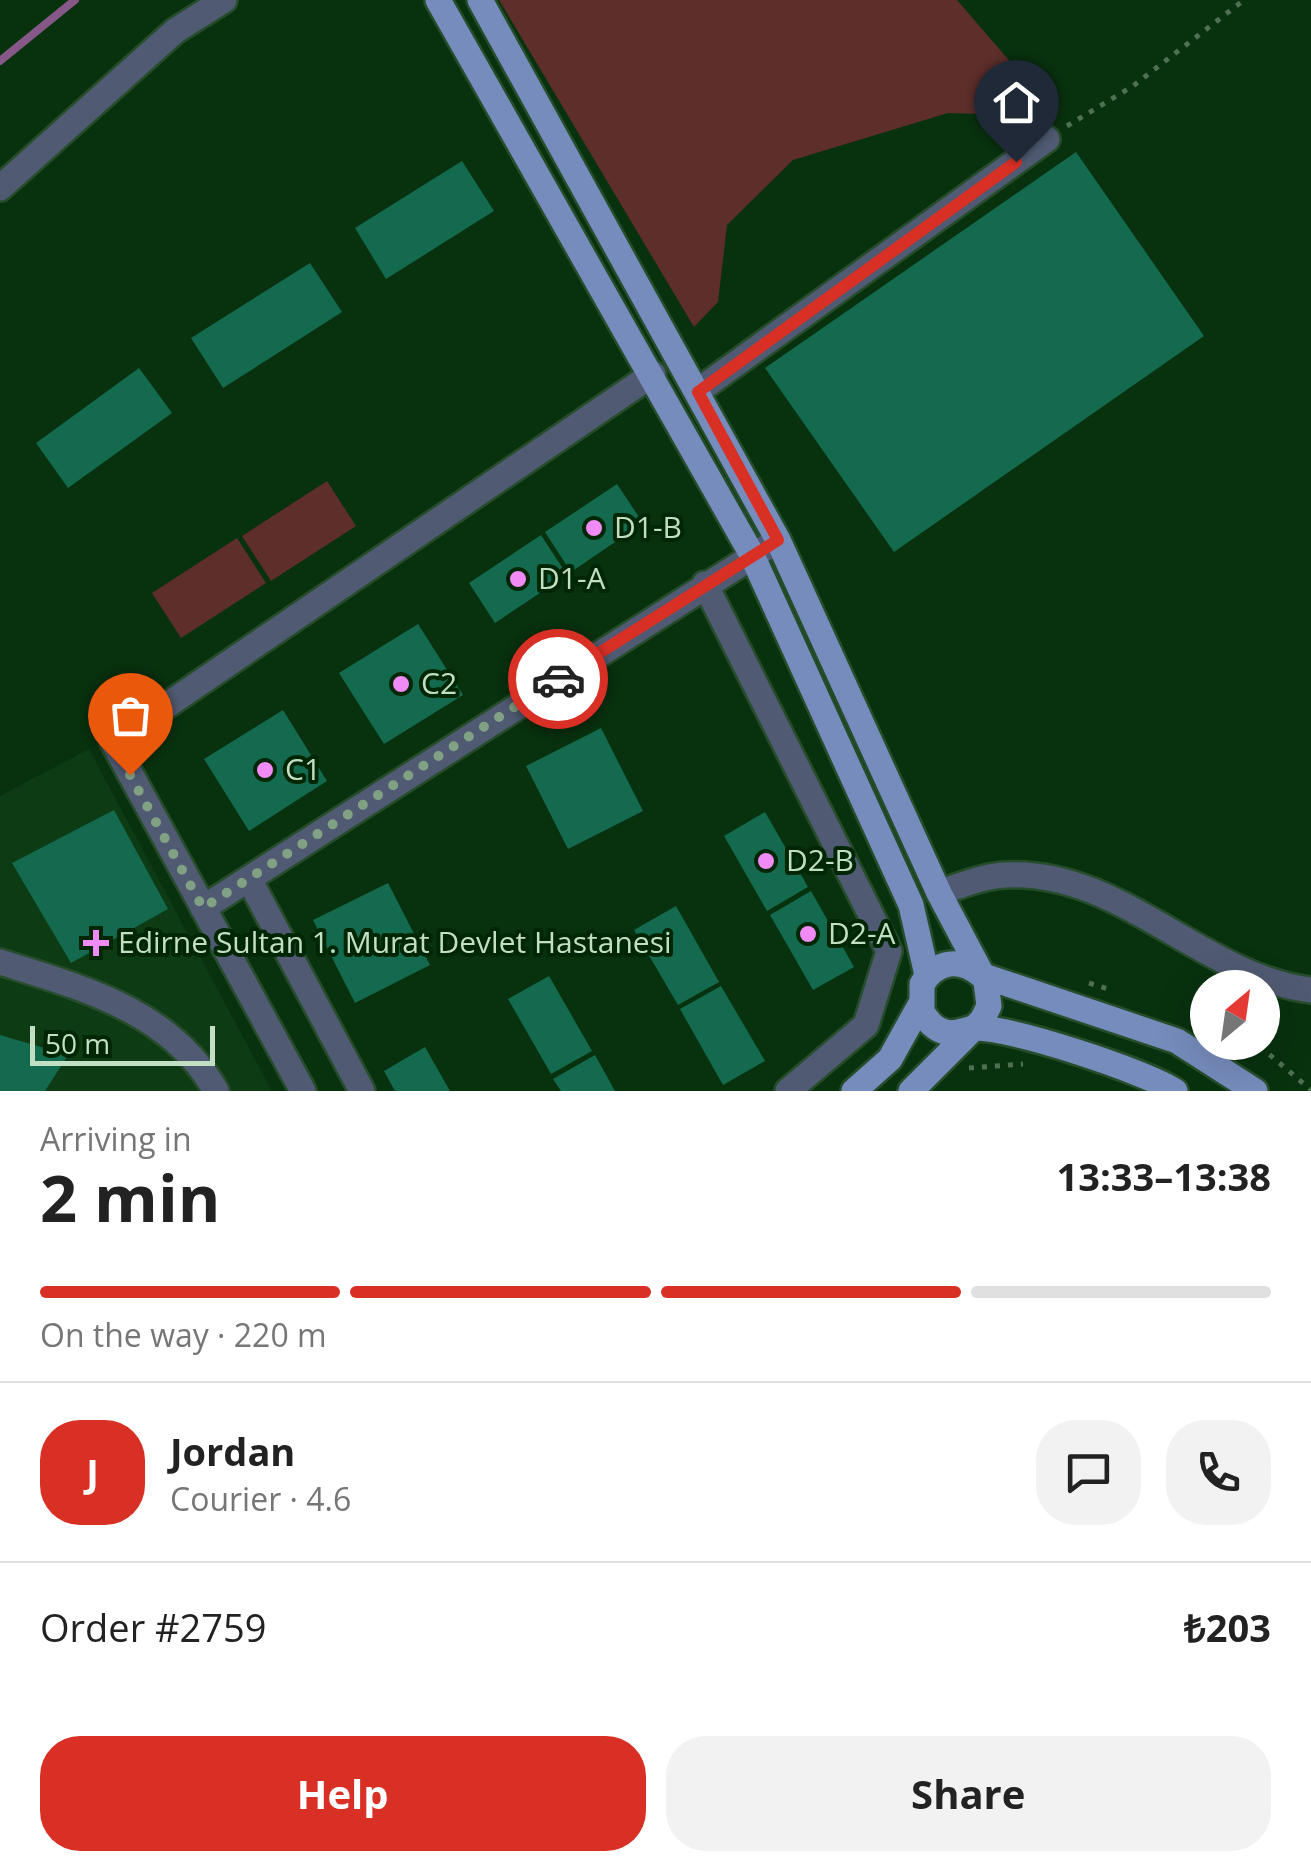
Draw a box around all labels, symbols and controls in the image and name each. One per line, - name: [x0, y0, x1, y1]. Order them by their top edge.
- pin: [974, 60, 1059, 163]
- icon: home: [989, 75, 1044, 130]
- place label: D1-B: [614, 506, 682, 547]
- marker: D1-B: [583, 517, 605, 539]
- place label: D1-A: [538, 557, 606, 598]
- marker: D1-A: [507, 568, 529, 590]
- courier: [508, 629, 608, 729]
- icon: car: [531, 652, 586, 707]
- place label: C2: [421, 662, 457, 703]
- pin: [88, 673, 173, 776]
- marker: C2: [390, 673, 412, 695]
- icon: bag: [103, 688, 158, 743]
- place label: C1: [285, 748, 321, 789]
- marker: C1: [254, 759, 276, 781]
- place label: D2-B: [786, 839, 854, 880]
- marker: D2-B: [755, 850, 777, 872]
- place label: D2-A: [828, 912, 896, 953]
- place label: Edirne Sultan 1. Murat Devlet Hastanesi: [118, 921, 672, 962]
- marker: D2-A: [797, 923, 819, 945]
- marker: Edirne Sultan 1. Murat Devlet Hastanesi: [83, 930, 109, 956]
- north arrow: [1190, 970, 1280, 1060]
- map controls: [1190, 970, 1280, 1060]
- scale bar: [30, 1021, 215, 1066]
- text: 50 m: [45, 1024, 110, 1062]
- text: Arriving in: [40, 1117, 192, 1160]
- text: 13:33–13:38: [1057, 1150, 1271, 1202]
- text: 2 min: [40, 1153, 220, 1241]
- text: On the way · 220 m: [40, 1313, 327, 1356]
- button: chat: [1036, 1420, 1141, 1525]
- button: phone: [1166, 1420, 1271, 1525]
- text: Jordan: [170, 1425, 295, 1477]
- text: J: [86, 1446, 99, 1498]
- text: Courier · 4.6: [170, 1477, 351, 1520]
- text: Order #2759: [40, 1601, 267, 1653]
- text: ₺203: [1184, 1601, 1271, 1653]
- button: Help: [40, 1736, 646, 1851]
- button: Share: [666, 1736, 1271, 1851]

